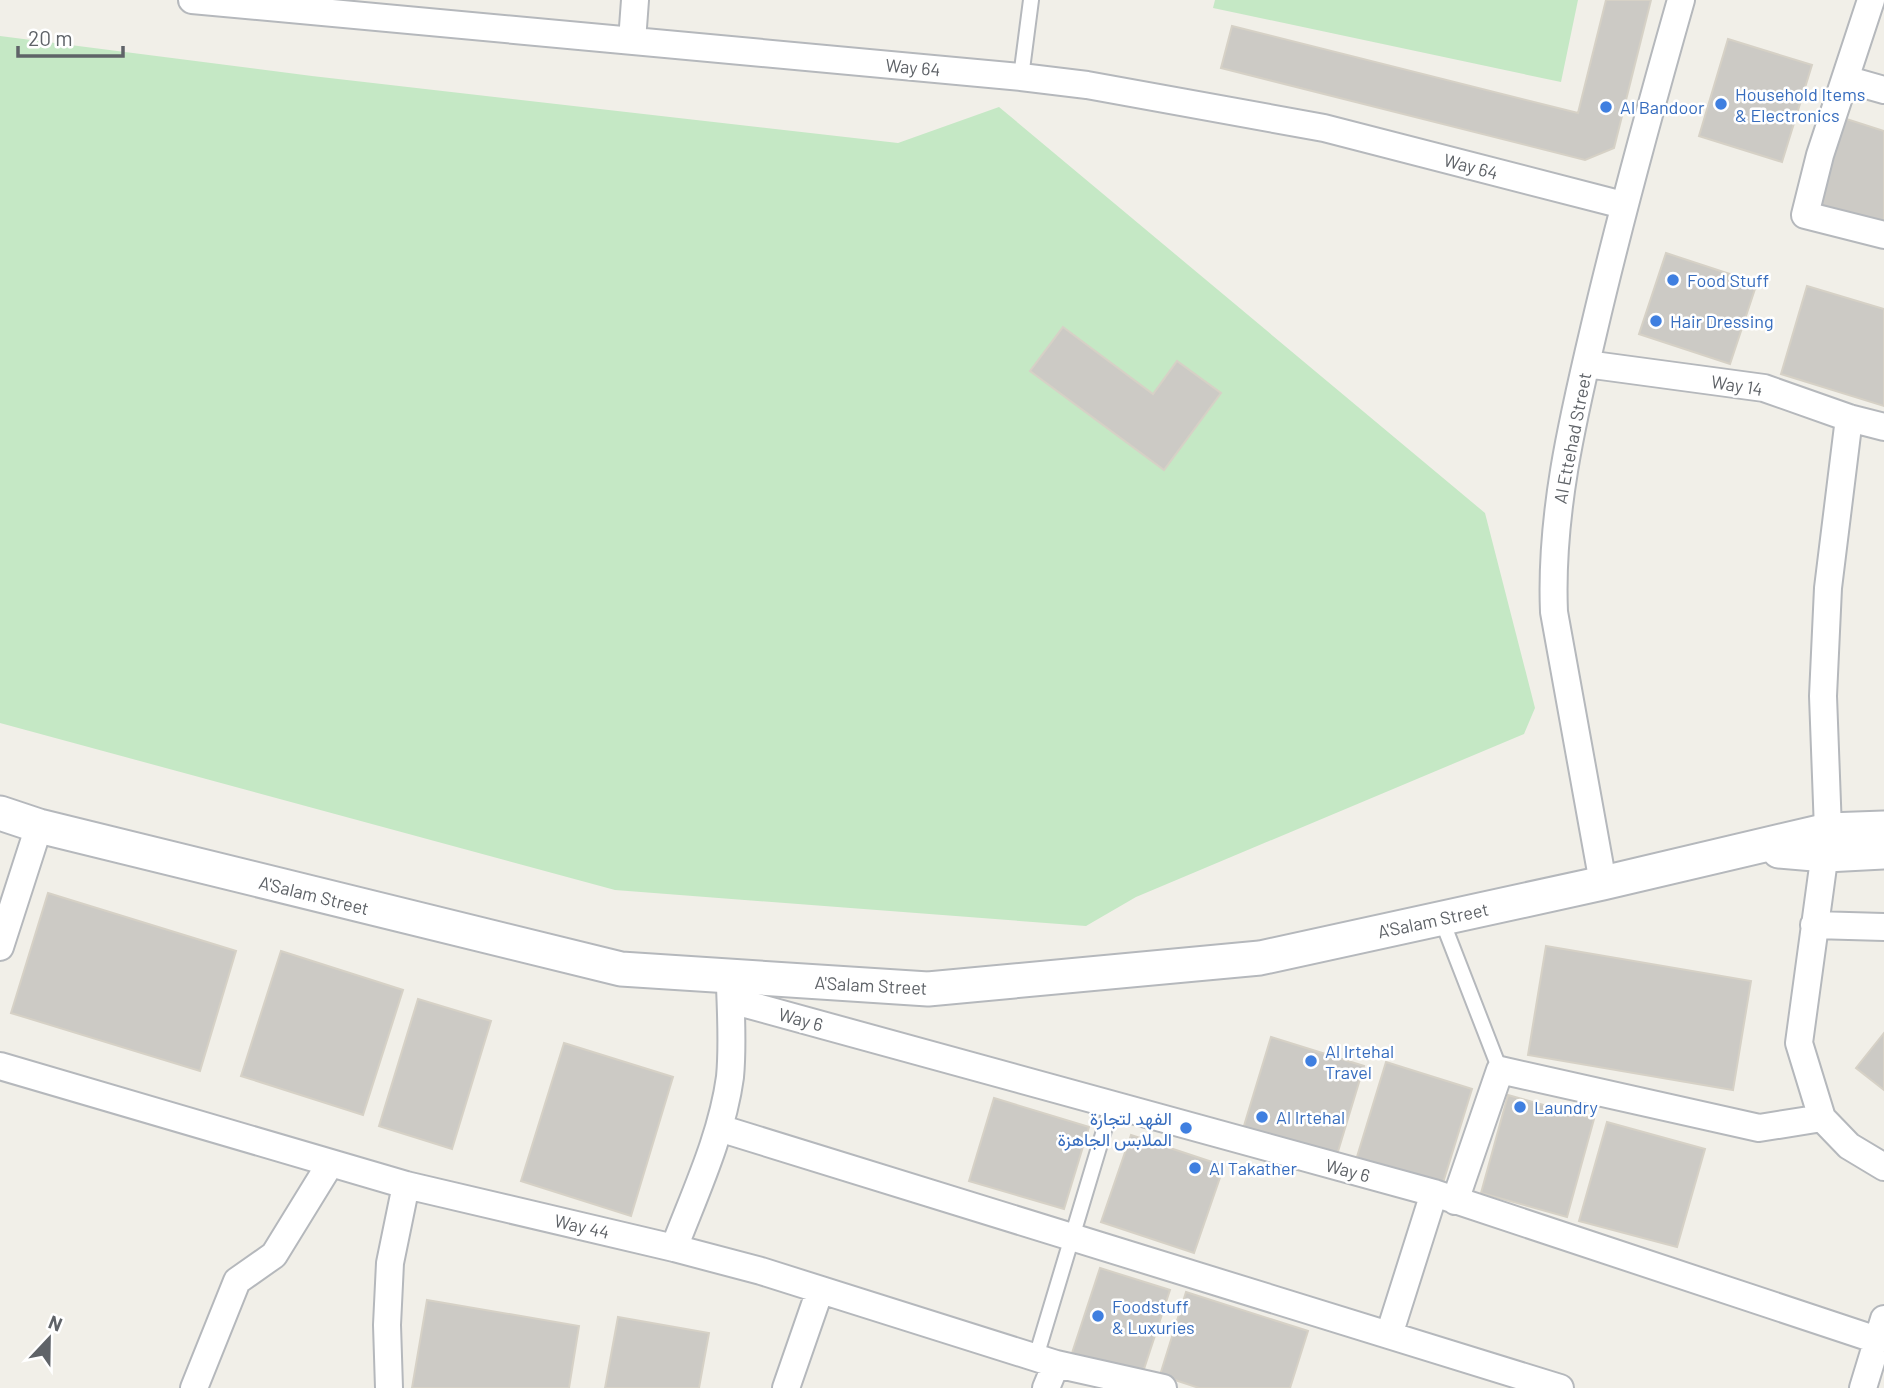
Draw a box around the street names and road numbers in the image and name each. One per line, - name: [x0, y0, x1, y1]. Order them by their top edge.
- street label: Way 64: [885, 54, 941, 80]
- street label: Way 64: [1442, 148, 1500, 184]
- street label: Al Ettehad Street: [1548, 370, 1596, 506]
- street label: Way 14: [1710, 370, 1764, 400]
- street label: A'Salam Street: [257, 871, 371, 919]
- street label: A'Salam Street: [1376, 898, 1490, 942]
- street label: A'Salam Street: [814, 971, 928, 999]
- street label: Way 6: [776, 1003, 826, 1035]
- street label: Way 6: [1323, 1154, 1373, 1186]
- street label: Way 44: [552, 1209, 612, 1243]

